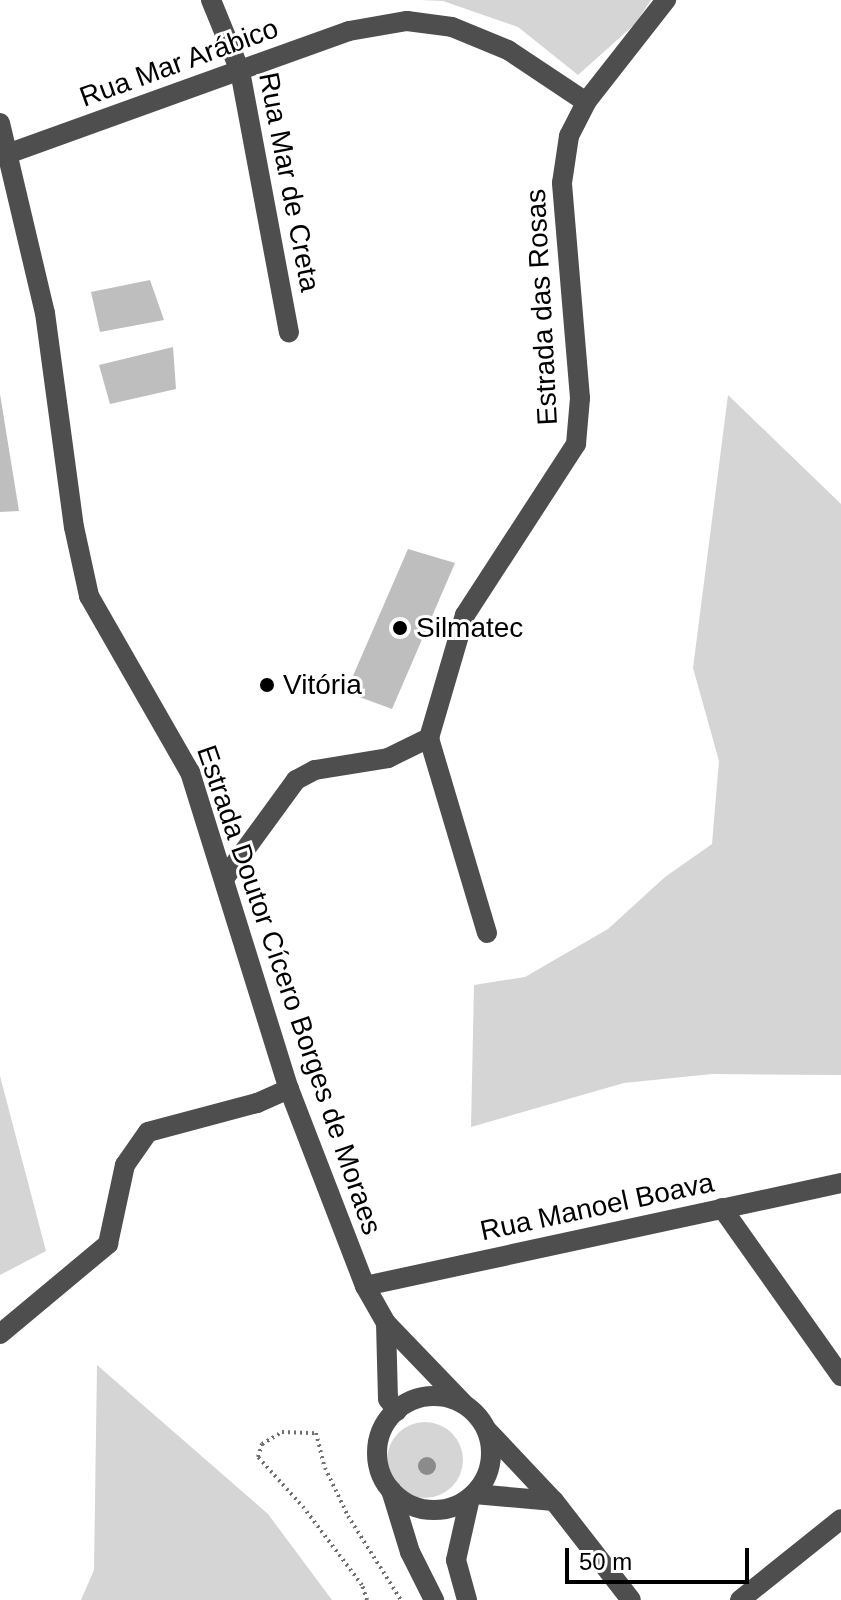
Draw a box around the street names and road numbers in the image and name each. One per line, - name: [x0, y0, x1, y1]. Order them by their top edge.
- street label: Rua Mar Arábico: [75, 11, 283, 115]
- street label: Rua Mar de Creta: [251, 70, 327, 294]
- street label: Estrada das Rosas: [519, 188, 565, 426]
- street label: Estrada Doutor Cícero Borges de Moraes: [189, 741, 389, 1239]
- street label: Rua Manoel Boava: [477, 1166, 717, 1248]

